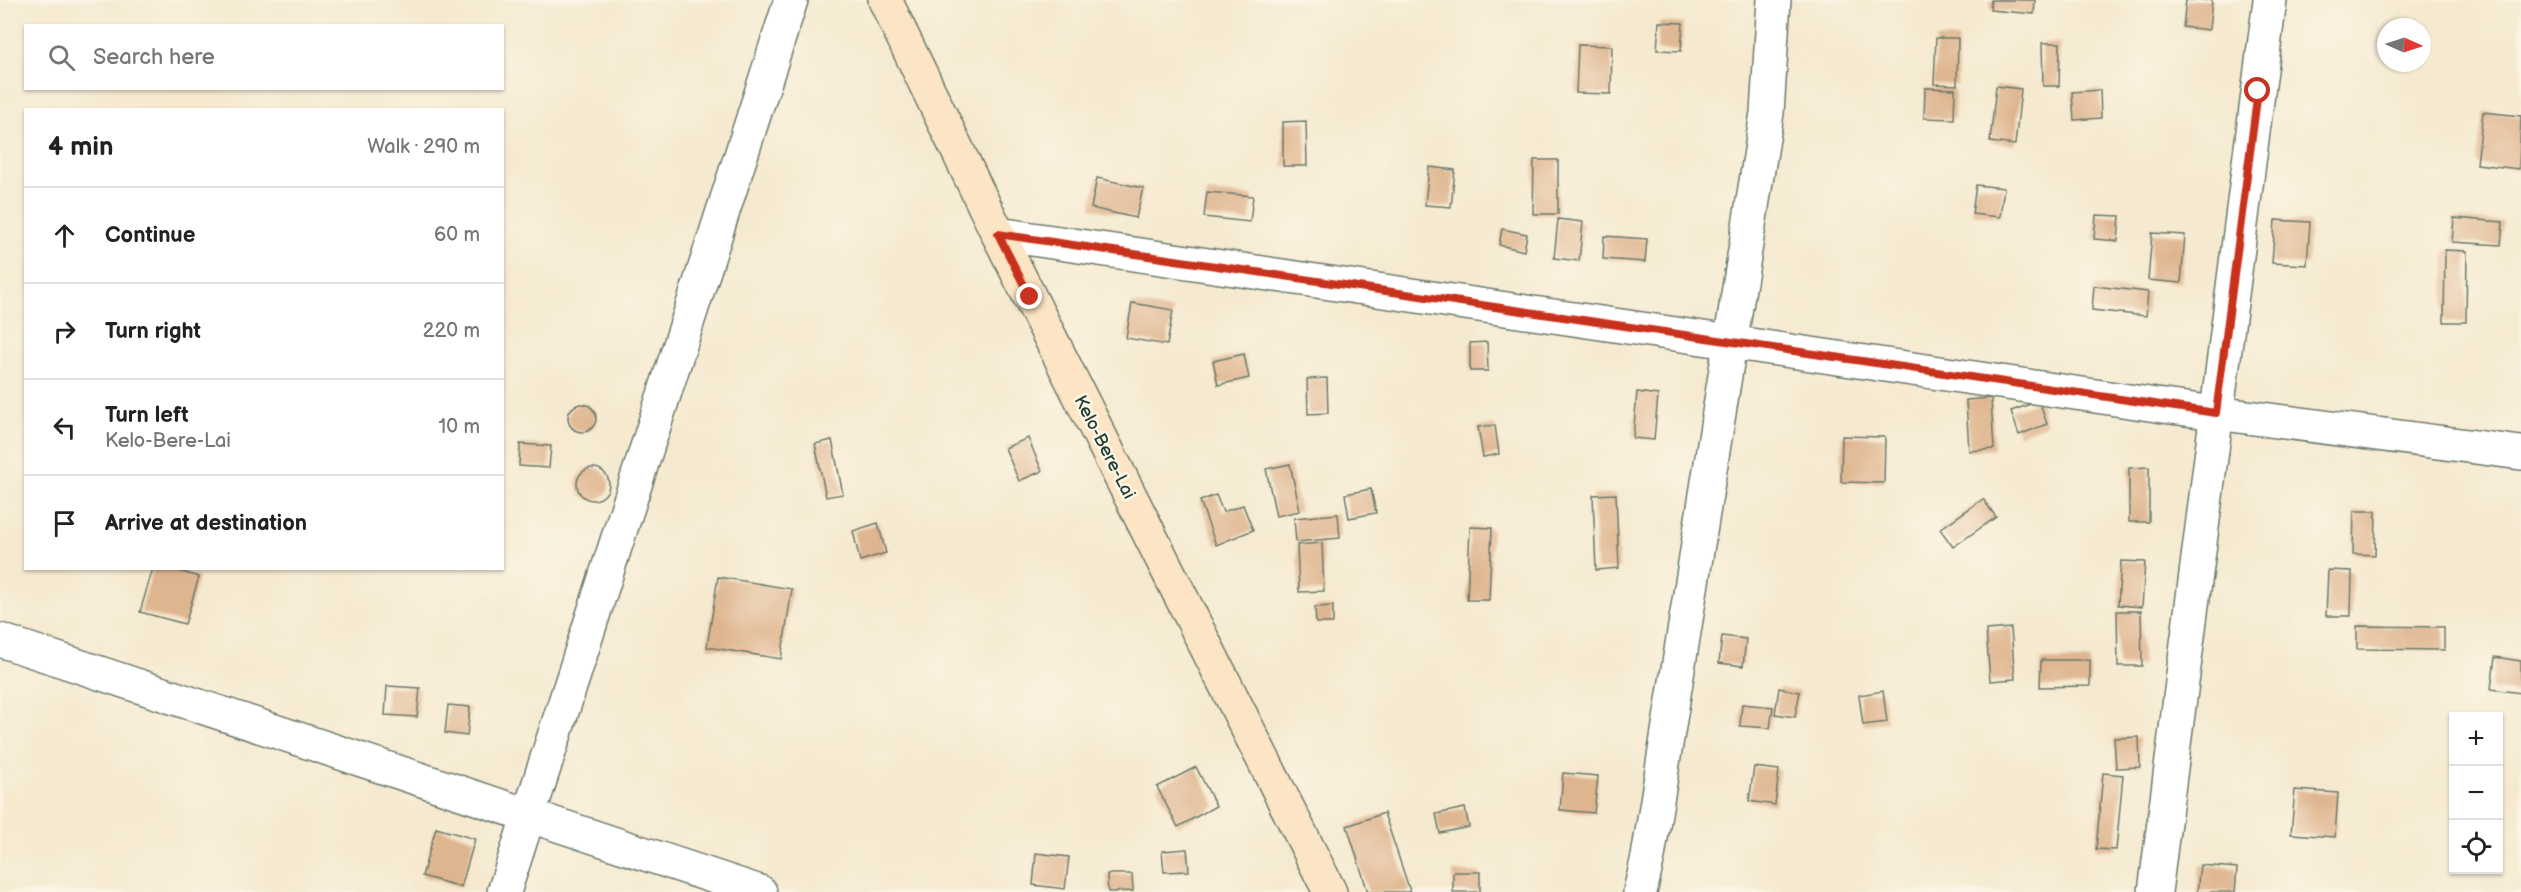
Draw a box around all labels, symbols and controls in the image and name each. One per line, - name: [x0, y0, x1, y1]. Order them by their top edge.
- north arrow: [2377, 18, 2431, 72]
- search box: [24, 24, 504, 90]
- icon: search: [45, 41, 78, 74]
- text: Search here: [93, 44, 215, 71]
- route start: [2244, 77, 2270, 103]
- text: 4 min: [48, 132, 113, 163]
- text: Walk · 290 m: [367, 135, 480, 159]
- icon: ahead: [48, 219, 81, 252]
- text: Continue: [105, 222, 195, 249]
- text: 60 m: [434, 223, 480, 247]
- route end: [1016, 283, 1042, 309]
- icon: right: [48, 315, 81, 348]
- text: Turn right: [105, 318, 201, 345]
- text: 220 m: [423, 319, 480, 343]
- street label: Kelo-Bere-Lai: [1069, 392, 1140, 503]
- text: Turn left: [105, 402, 189, 429]
- icon: left: [48, 411, 81, 444]
- text: 10 m: [439, 415, 480, 439]
- text: Kelo-Bere-Lai: [105, 429, 231, 453]
- icon: arrive: [48, 507, 81, 540]
- text: Arrive at destination: [105, 510, 307, 537]
- map controls: [2449, 712, 2503, 874]
- button: +: [2449, 712, 2503, 766]
- button: −: [2449, 766, 2503, 820]
- button: locate: [2449, 820, 2503, 874]

